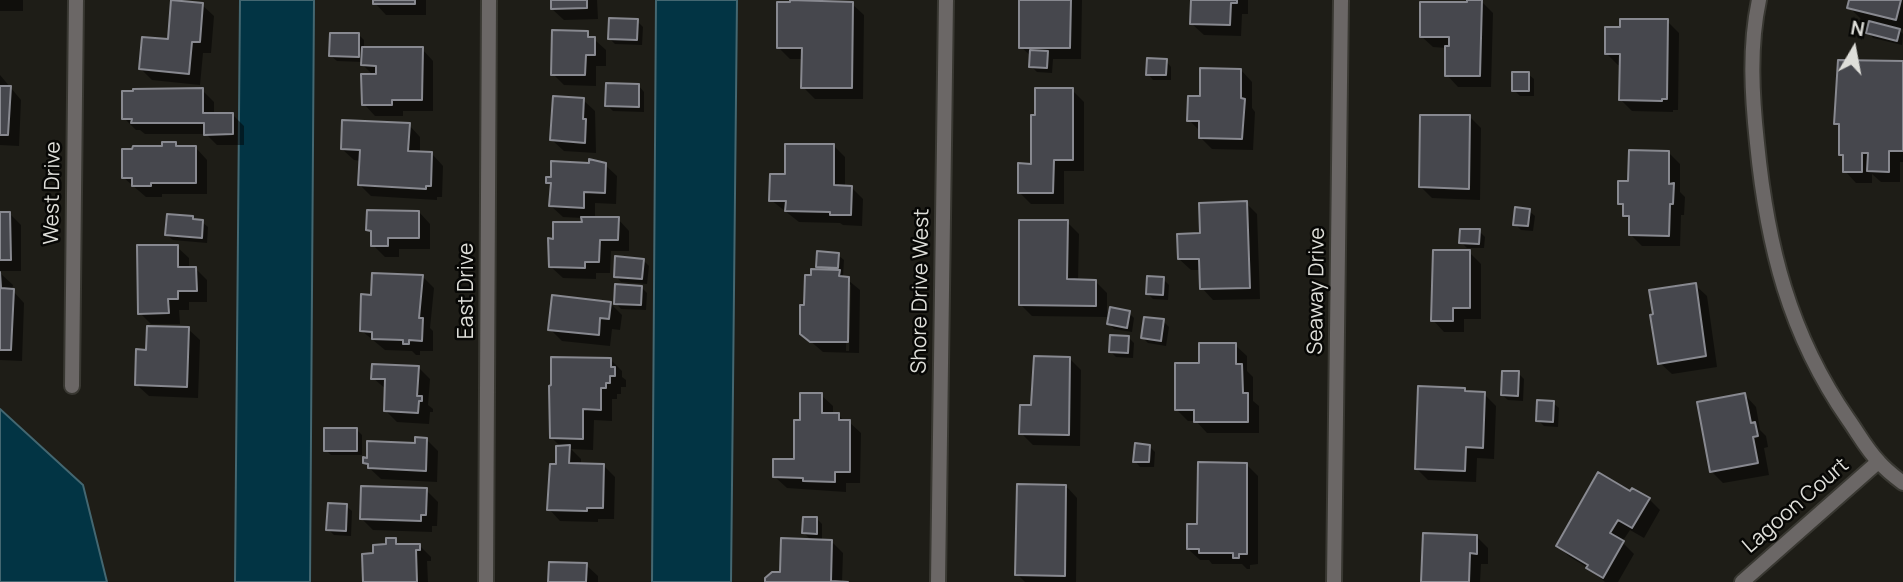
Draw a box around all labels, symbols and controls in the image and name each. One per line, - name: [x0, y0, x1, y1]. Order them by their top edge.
- north arrow: [1819, 14, 1889, 84]
- text: N: [1849, 14, 1867, 42]
- street label: West Drive: [39, 141, 67, 245]
- street label: Shore Drive West: [907, 208, 935, 374]
- street label: Seaway Drive: [1303, 227, 1331, 355]
- street label: East Drive: [454, 243, 480, 339]
- street label: Lagoon Court: [1738, 453, 1854, 559]

